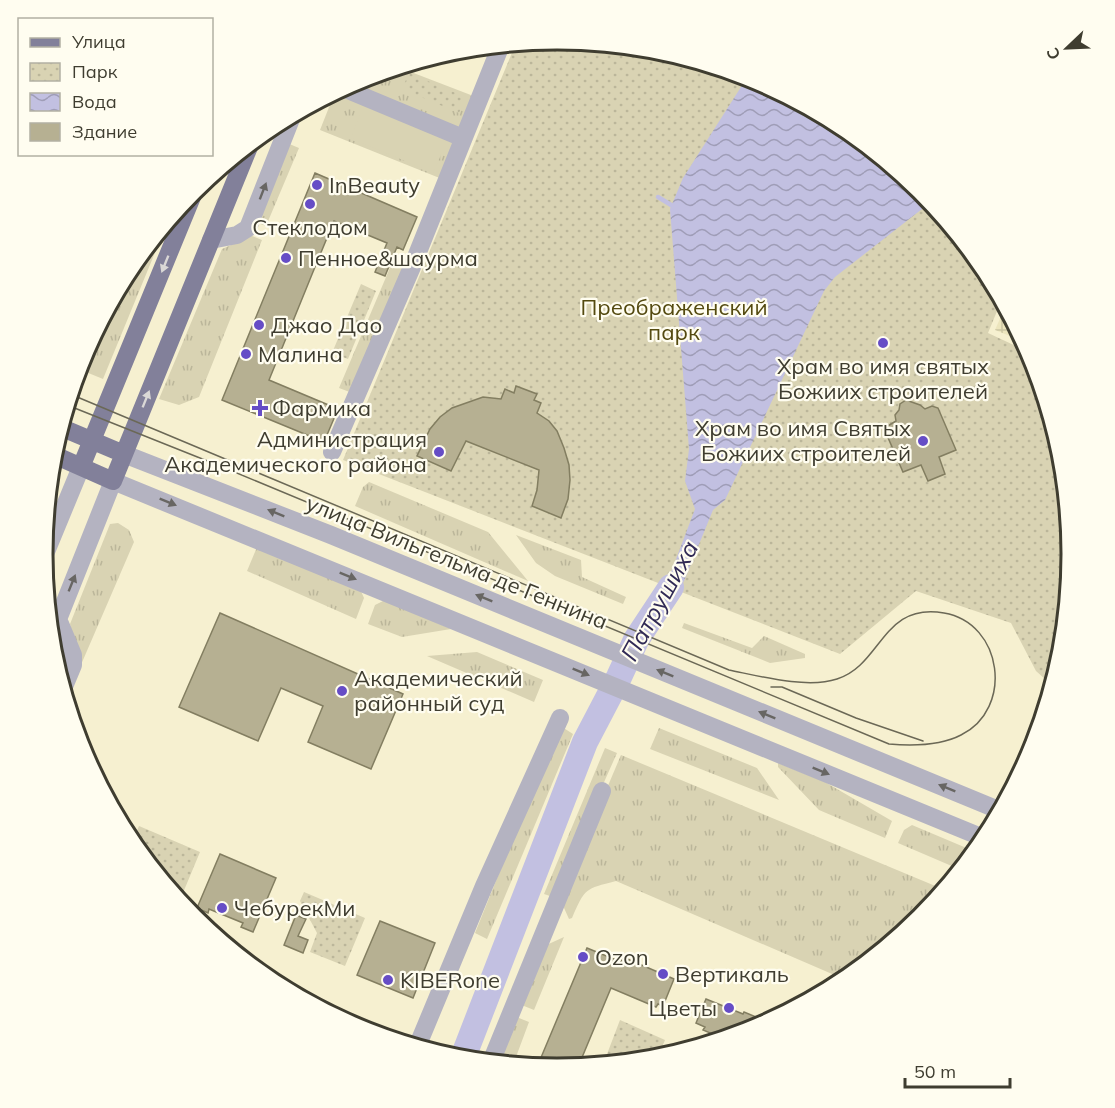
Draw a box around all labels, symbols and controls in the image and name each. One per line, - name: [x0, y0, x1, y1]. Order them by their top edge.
- legend: [18, 18, 213, 156]
- north arrow: [1037, 18, 1097, 78]
- text: Улица: [71, 30, 126, 53]
- text: С: [1042, 45, 1065, 63]
- text: Парк: [72, 60, 118, 83]
- text: Вода: [72, 90, 117, 113]
- text: Здание: [72, 120, 137, 143]
- place label: InBeauty: [329, 171, 420, 199]
- marker: InBeauty: [310, 178, 324, 192]
- one-way arrow: [259, 182, 268, 200]
- marker: Стеклодом: [303, 197, 317, 211]
- place label: Стеклодом: [252, 213, 368, 241]
- place label: Пенное&шаурма: [298, 244, 478, 272]
- marker: Пенное&шаурма: [279, 251, 293, 265]
- one-way arrow: [160, 255, 169, 273]
- park label: Преображенский парк: [580, 293, 768, 346]
- place label: Джао Дао: [271, 311, 382, 339]
- marker: Джао Дао: [252, 318, 266, 332]
- marker: Храм во имя святых Божиих строителей: [876, 336, 890, 350]
- place label: Малина: [258, 340, 343, 368]
- marker: Малина: [239, 347, 253, 361]
- place label: Храм во имя святых Божиих строителей: [777, 352, 989, 405]
- one-way arrow: [141, 390, 151, 408]
- place label: Фармика: [272, 394, 371, 422]
- marker: Фармика: [253, 401, 267, 415]
- place label: Храм во имя Святых Божиих строителей: [695, 414, 911, 467]
- place label: Администрация Академического района: [164, 425, 427, 478]
- marker: Храм во имя Святых Божиих строителей: [916, 434, 930, 448]
- marker: Администрация Академического района: [432, 445, 446, 459]
- street label: улица Вильгельма де Геннина: [302, 489, 612, 635]
- one-way arrow: [159, 497, 177, 507]
- one-way arrow: [267, 508, 285, 518]
- water label: Патрушиха: [614, 535, 704, 666]
- one-way arrow: [340, 571, 358, 581]
- one-way arrow: [68, 574, 78, 592]
- one-way arrow: [475, 593, 493, 603]
- place label: Академический районный суд: [354, 664, 523, 717]
- one-way arrow: [573, 667, 591, 677]
- one-way arrow: [656, 668, 674, 678]
- marker: Академический районный суд: [335, 684, 349, 698]
- one-way arrow: [757, 710, 775, 720]
- one-way arrow: [812, 766, 830, 776]
- one-way arrow: [938, 783, 956, 793]
- place label: ЧебурекМи: [234, 894, 355, 922]
- marker: ЧебурекМи: [215, 901, 229, 915]
- place label: Ozon: [595, 943, 649, 971]
- marker: Ozon: [576, 950, 590, 964]
- place label: Вертикаль: [675, 960, 789, 988]
- place label: KIBERone: [400, 966, 500, 994]
- marker: Вертикаль: [656, 967, 670, 981]
- marker: KIBERone: [381, 973, 395, 987]
- place label: Цветы: [648, 994, 717, 1022]
- marker: Цветы: [722, 1001, 736, 1015]
- scale bar: [905, 1051, 1010, 1089]
- text: 50 m: [914, 1060, 956, 1083]

